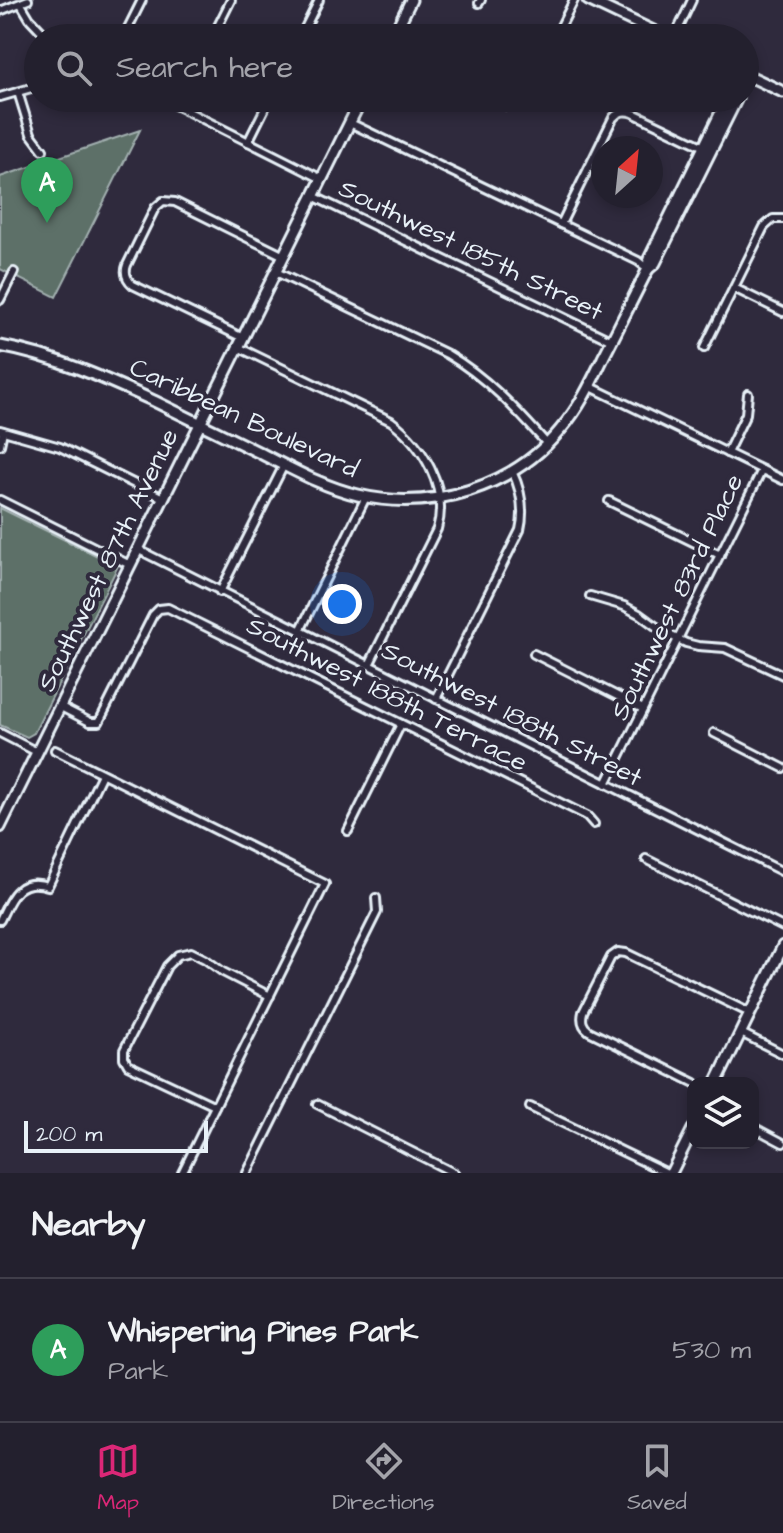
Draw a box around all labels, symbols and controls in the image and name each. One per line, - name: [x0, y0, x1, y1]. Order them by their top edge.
- search box: [24, 24, 759, 112]
- icon: search: [52, 46, 96, 90]
- text: Search here: [116, 47, 293, 89]
- north arrow: [591, 136, 663, 208]
- pin: A: [21, 157, 73, 223]
- street label: Southwest 185th Street: [333, 170, 609, 330]
- street label: Caribbean Boulevard: [124, 349, 364, 487]
- street label: Southwest 87th Avenue: [29, 423, 187, 697]
- street label: Southwest 83rd Place: [602, 468, 752, 726]
- your location: [322, 584, 362, 624]
- street label: Southwest 188th Terrace: [240, 607, 534, 781]
- street label: Southwest 188th Street: [376, 633, 649, 796]
- map controls: [687, 1077, 759, 1149]
- button: layers: [687, 1077, 759, 1149]
- scale bar: [24, 1117, 208, 1153]
- text: 200 m: [36, 1119, 102, 1150]
- text: Nearby: [32, 1201, 146, 1249]
- text: Whispering Pines Park: [108, 1311, 419, 1353]
- text: A: [50, 1332, 66, 1368]
- text: 530 m: [672, 1332, 751, 1368]
- text: Park: [108, 1353, 168, 1389]
- tab: Map: [96, 1439, 140, 1518]
- tab: Directions: [332, 1439, 435, 1518]
- tab: Saved: [627, 1439, 687, 1518]

